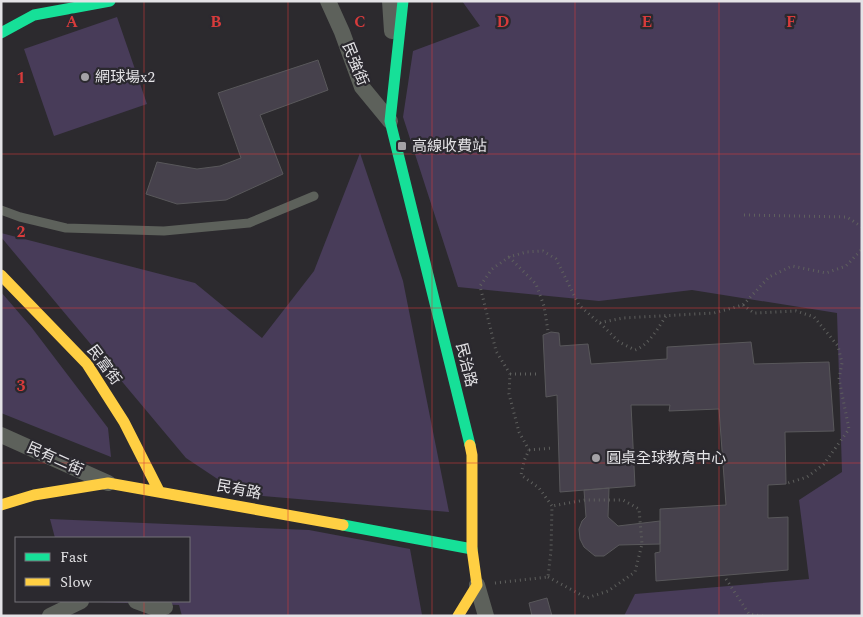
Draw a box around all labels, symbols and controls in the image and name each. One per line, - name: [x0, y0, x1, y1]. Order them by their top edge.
- text: A: [66, 10, 79, 34]
- text: B: [210, 10, 222, 34]
- text: C: [354, 10, 366, 34]
- text: D: [497, 10, 510, 34]
- text: E: [642, 10, 652, 34]
- text: F: [786, 10, 796, 34]
- street label: 民強街: [336, 39, 374, 89]
- text: 1: [17, 66, 25, 90]
- place label: 網球場x2: [95, 66, 155, 89]
- marker: 網球場x2: [79, 71, 91, 83]
- place label: 高線收費站: [412, 135, 487, 158]
- marker: 高線收費站: [396, 140, 408, 152]
- text: 2: [17, 220, 26, 244]
- street label: 民富街: [81, 340, 127, 390]
- street label: 民治路: [449, 340, 483, 390]
- text: 3: [17, 374, 26, 398]
- street label: 民有二街: [23, 436, 87, 482]
- place label: 圓桌全球教育中心: [606, 447, 726, 470]
- marker: 圓桌全球教育中心: [590, 452, 602, 464]
- street label: 民有路: [215, 474, 263, 506]
- legend: [15, 537, 190, 602]
- text: Fast: [60, 546, 88, 569]
- text: Slow: [60, 571, 92, 594]

